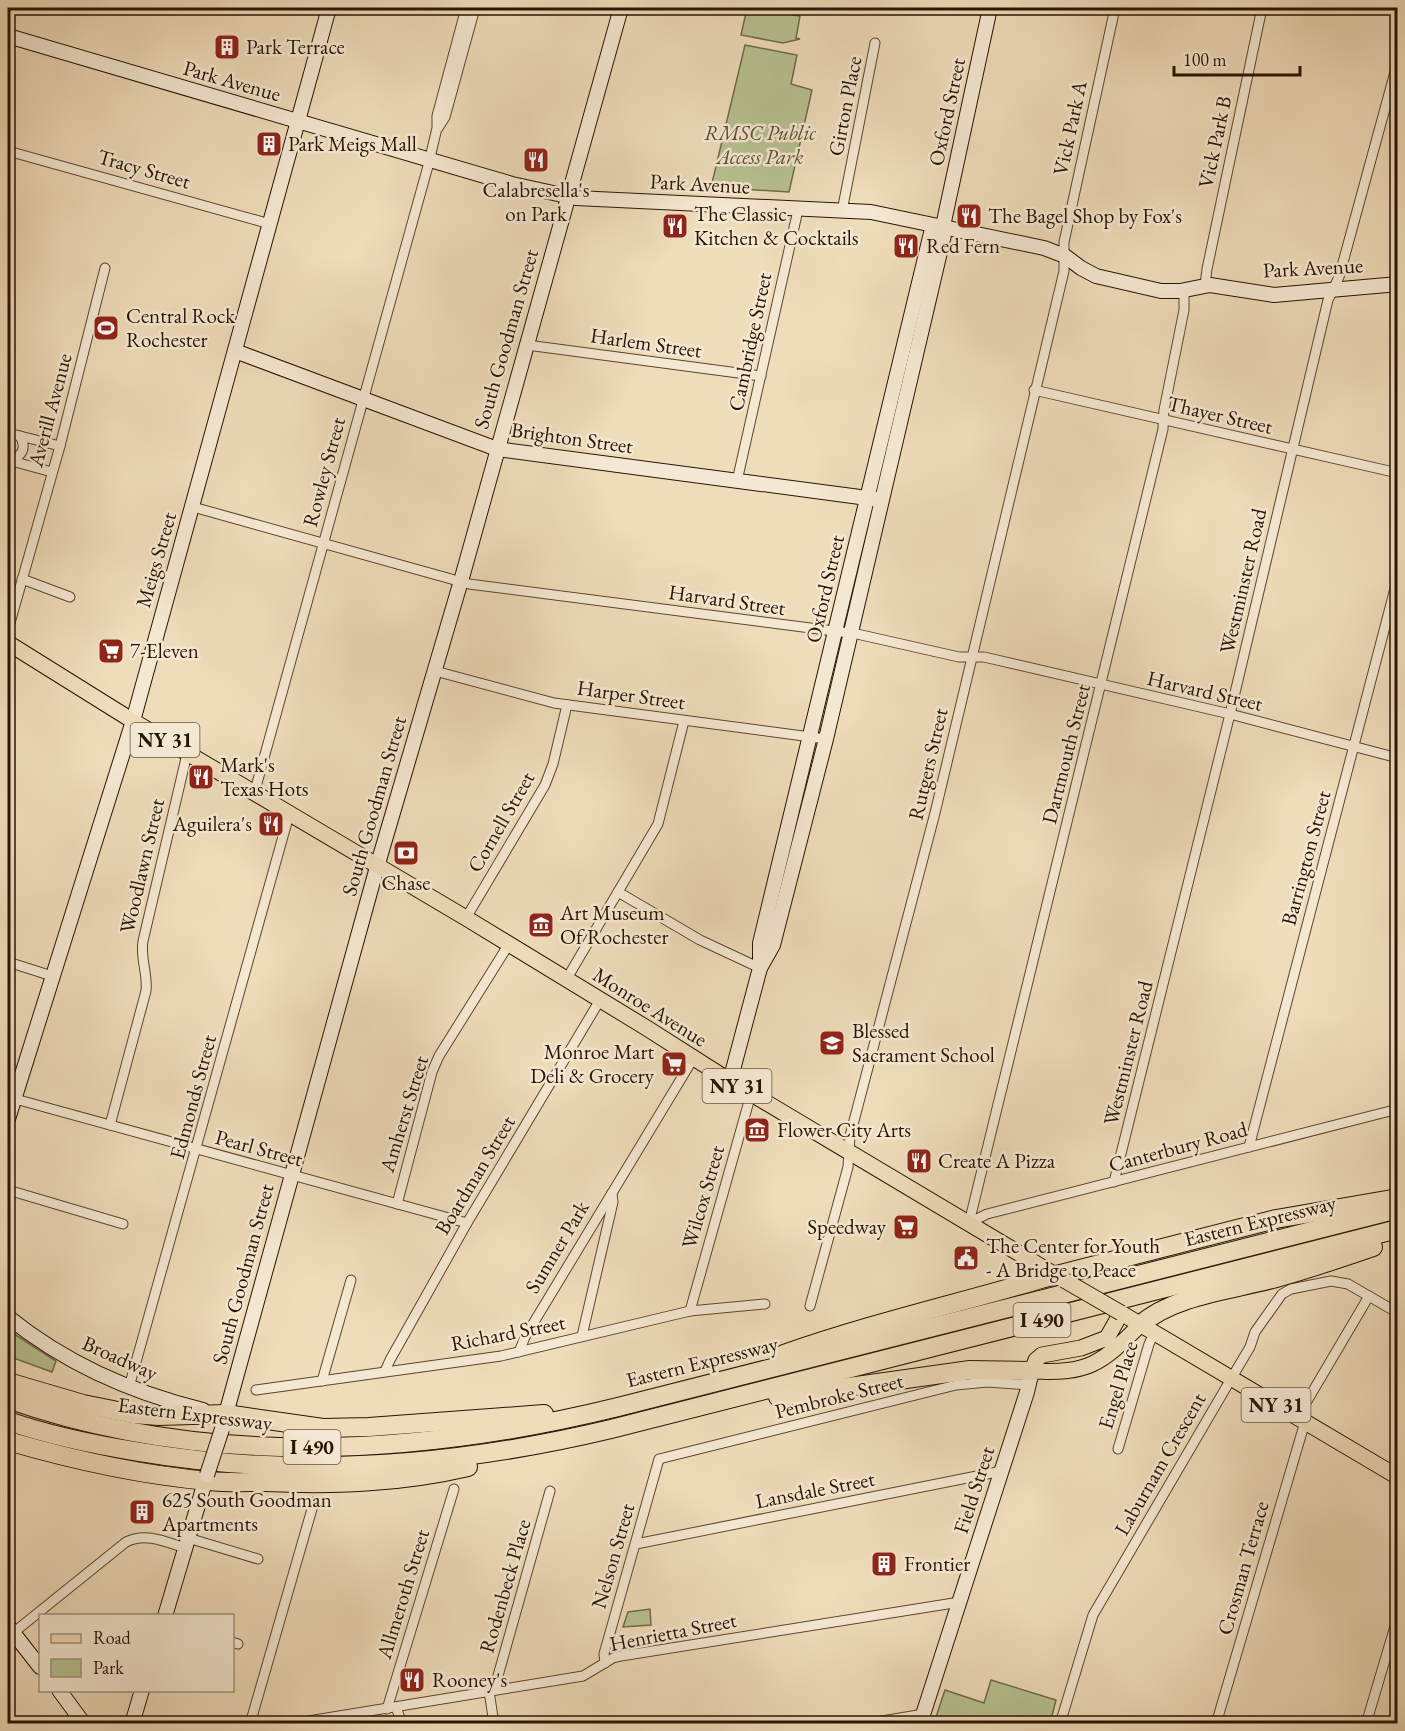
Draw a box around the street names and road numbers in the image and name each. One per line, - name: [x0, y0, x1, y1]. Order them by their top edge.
- street label: Park Avenue: [180, 54, 284, 107]
- street label: Girton Place: [822, 54, 867, 158]
- street label: Oxford Street: [922, 55, 971, 168]
- street label: Vick Park A: [1046, 78, 1093, 178]
- street label: Vick Park B: [1192, 93, 1237, 191]
- street label: Tracy Street: [95, 142, 194, 195]
- street label: Park Avenue: [649, 167, 751, 200]
- street label: South Goodman Street: [467, 245, 544, 432]
- street label: Park Avenue: [1262, 251, 1364, 284]
- street label: Cambridge Street: [722, 270, 777, 414]
- street label: Harlem Street: [589, 321, 704, 364]
- street label: Averill Avenue: [21, 350, 78, 471]
- street label: Thayer Street: [1165, 389, 1276, 440]
- street label: Rowley Street: [296, 414, 351, 530]
- street label: Brighton Street: [509, 416, 635, 459]
- street label: Westminster Road: [1213, 505, 1272, 656]
- street label: Meigs Street: [129, 509, 182, 611]
- street label: Oxford Street: [799, 532, 850, 645]
- street label: Harvard Street: [667, 578, 788, 621]
- street label: Harvard Street: [1145, 664, 1266, 717]
- street label: Harper Street: [575, 674, 687, 716]
- street label: Dartmouth Street: [1035, 681, 1096, 827]
- street label: Rutgers Street: [902, 705, 954, 823]
- street label: South Goodman Street: [335, 712, 412, 899]
- road number: NY 31: [130, 723, 200, 757]
- street label: Cornell Street: [461, 766, 540, 877]
- street label: Barrington Street: [1275, 787, 1337, 928]
- street label: Woodlawn Street: [113, 796, 170, 936]
- street label: Monroe Avenue: [588, 961, 713, 1052]
- street label: Westminster Road: [1097, 977, 1159, 1128]
- street label: Edmonds Street: [163, 1031, 222, 1162]
- street label: Amherst Street: [373, 1052, 434, 1176]
- road number: NY 31: [702, 1069, 771, 1103]
- street label: Boardman Street: [428, 1110, 521, 1239]
- street label: Canterbury Road: [1106, 1115, 1251, 1178]
- street label: Pearl Street: [212, 1123, 306, 1172]
- street label: Wilcox Street: [675, 1142, 730, 1252]
- street label: South Goodman Street: [205, 1180, 280, 1367]
- street label: Eastern Expressway: [1181, 1188, 1339, 1252]
- street label: Sumner Park: [518, 1194, 595, 1298]
- road number: I 490: [1014, 1303, 1070, 1337]
- street label: Richard Street: [448, 1308, 568, 1357]
- street label: Broadway: [78, 1329, 163, 1386]
- street label: Eastern Expressway: [623, 1329, 781, 1393]
- street label: Engel Place: [1091, 1337, 1144, 1432]
- street label: Pembroke Street: [772, 1366, 906, 1425]
- street label: Laburnam Crescent: [1108, 1387, 1212, 1540]
- road number: NY 31: [1242, 1388, 1310, 1422]
- street label: Eastern Expressway: [116, 1391, 275, 1436]
- road number: I 490: [284, 1430, 340, 1464]
- street label: Field Street: [947, 1442, 1000, 1537]
- street label: Lansdale Street: [753, 1465, 877, 1514]
- street label: Crosman Terrace: [1211, 1498, 1275, 1638]
- street label: Nelson Street: [585, 1500, 641, 1612]
- street label: Rodenbeck Place: [473, 1516, 537, 1656]
- street label: Allmeroth Street: [370, 1525, 435, 1663]
- street label: Henrietta Street: [607, 1606, 739, 1657]

